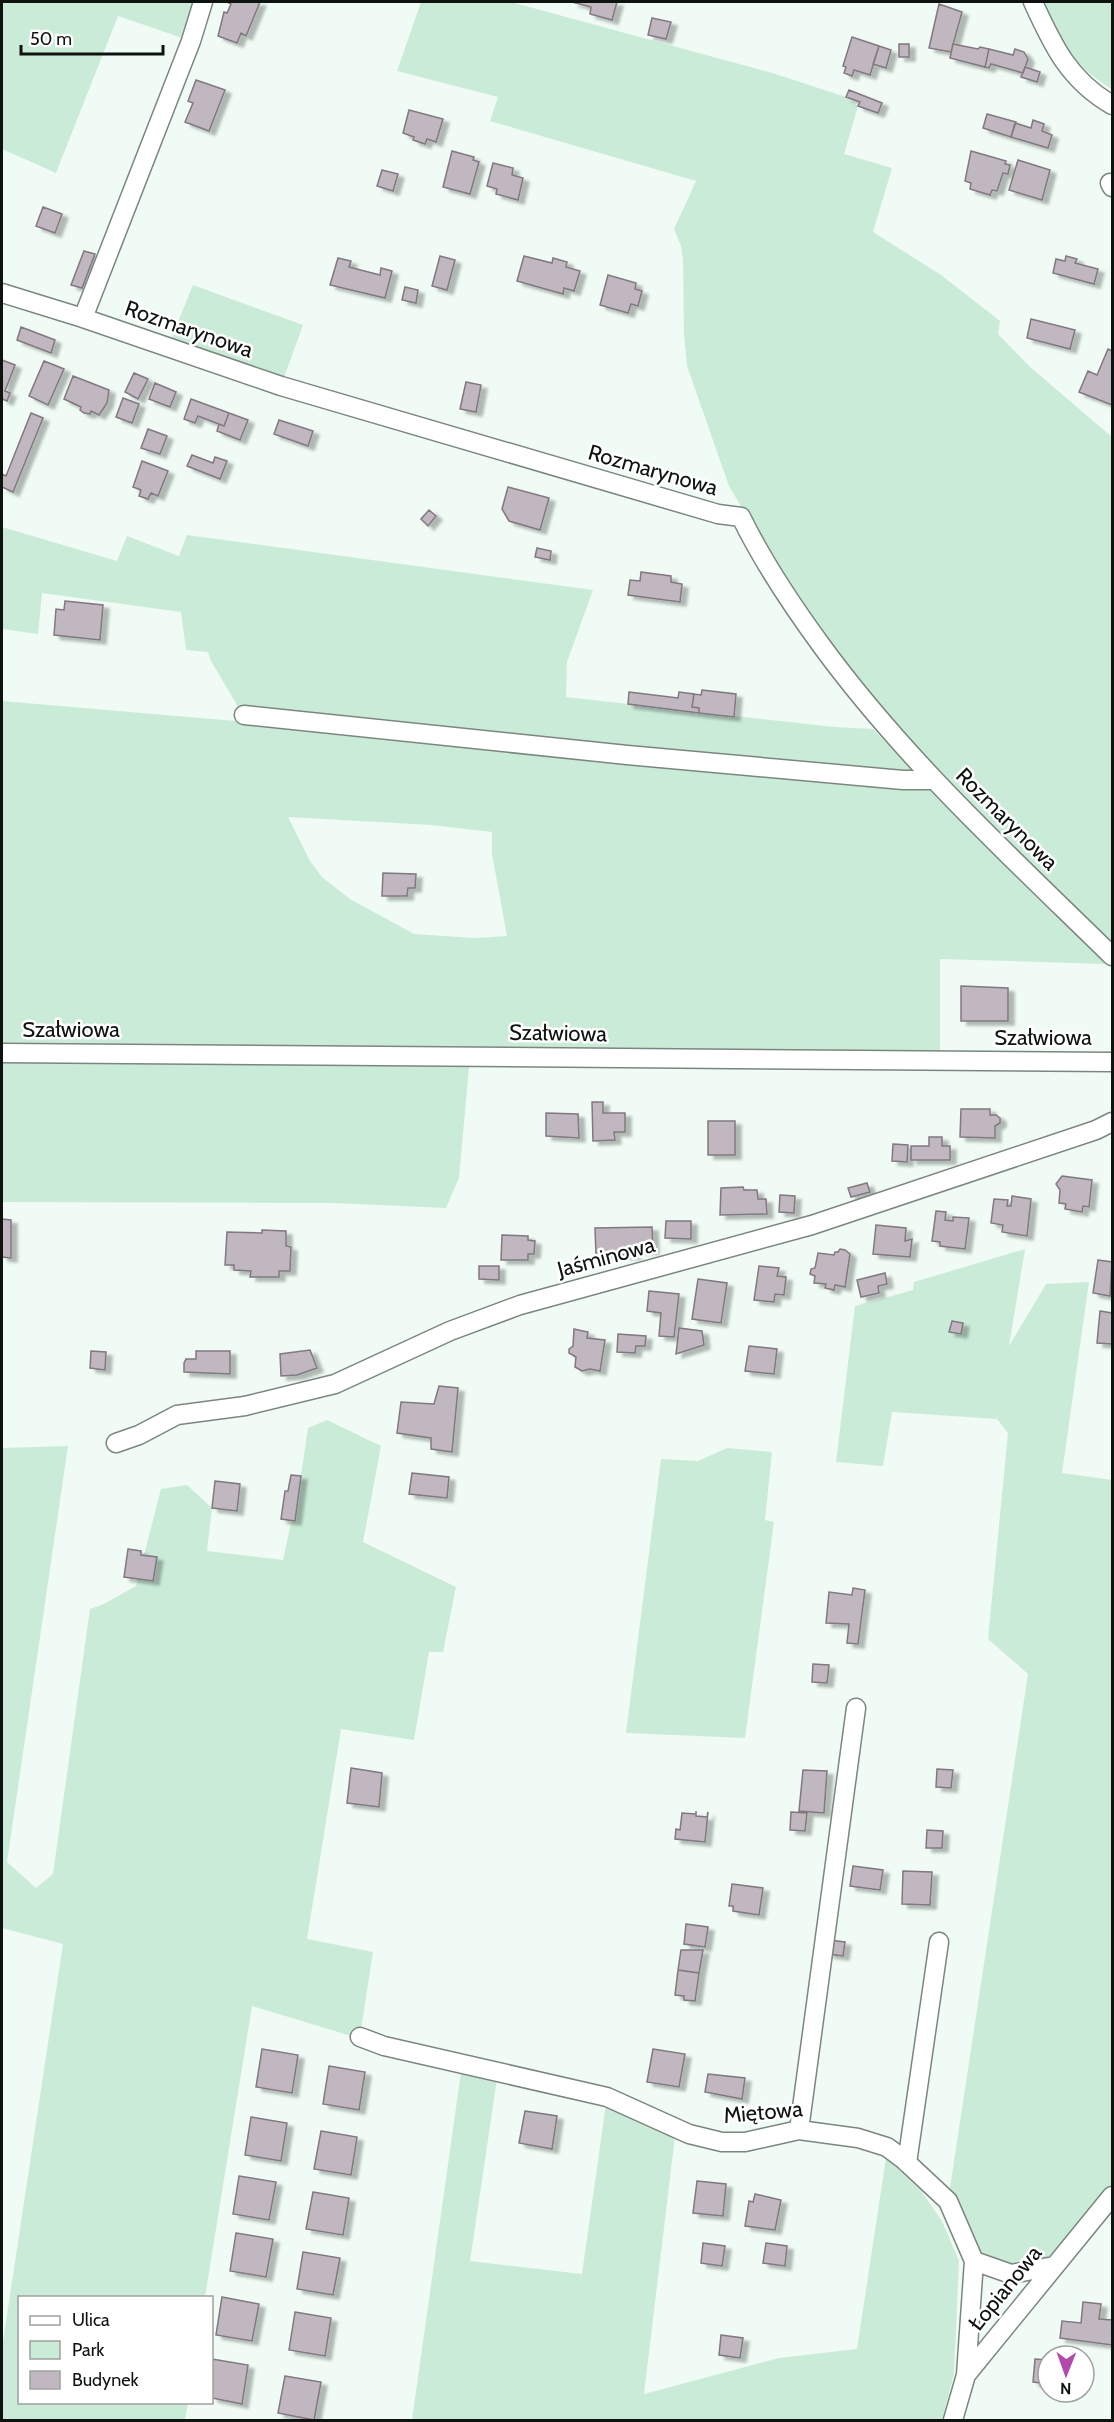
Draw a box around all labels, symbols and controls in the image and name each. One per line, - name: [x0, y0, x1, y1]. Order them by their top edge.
- scale bar: [21, 18, 164, 56]
- text: 50 m: [30, 28, 72, 50]
- street label: Rozmarynowa: [121, 294, 257, 364]
- street label: Rozmarynowa: [585, 439, 721, 502]
- street label: Rozmarynowa: [950, 762, 1064, 876]
- street label: Szałwiowa: [22, 1016, 120, 1043]
- street label: Szałwiowa: [509, 1019, 608, 1047]
- street label: Szałwiowa: [994, 1024, 1092, 1051]
- street label: Jaśminowa: [553, 1231, 658, 1283]
- street label: Miętowa: [722, 2095, 804, 2129]
- street label: Łopianowa: [963, 2240, 1048, 2336]
- legend: [18, 2296, 213, 2404]
- text: Ulica: [72, 2309, 110, 2331]
- text: Park: [72, 2339, 105, 2361]
- north arrow: [1036, 2344, 1096, 2404]
- text: Budynek: [72, 2369, 139, 2391]
- text: N: [1060, 2379, 1072, 2398]

